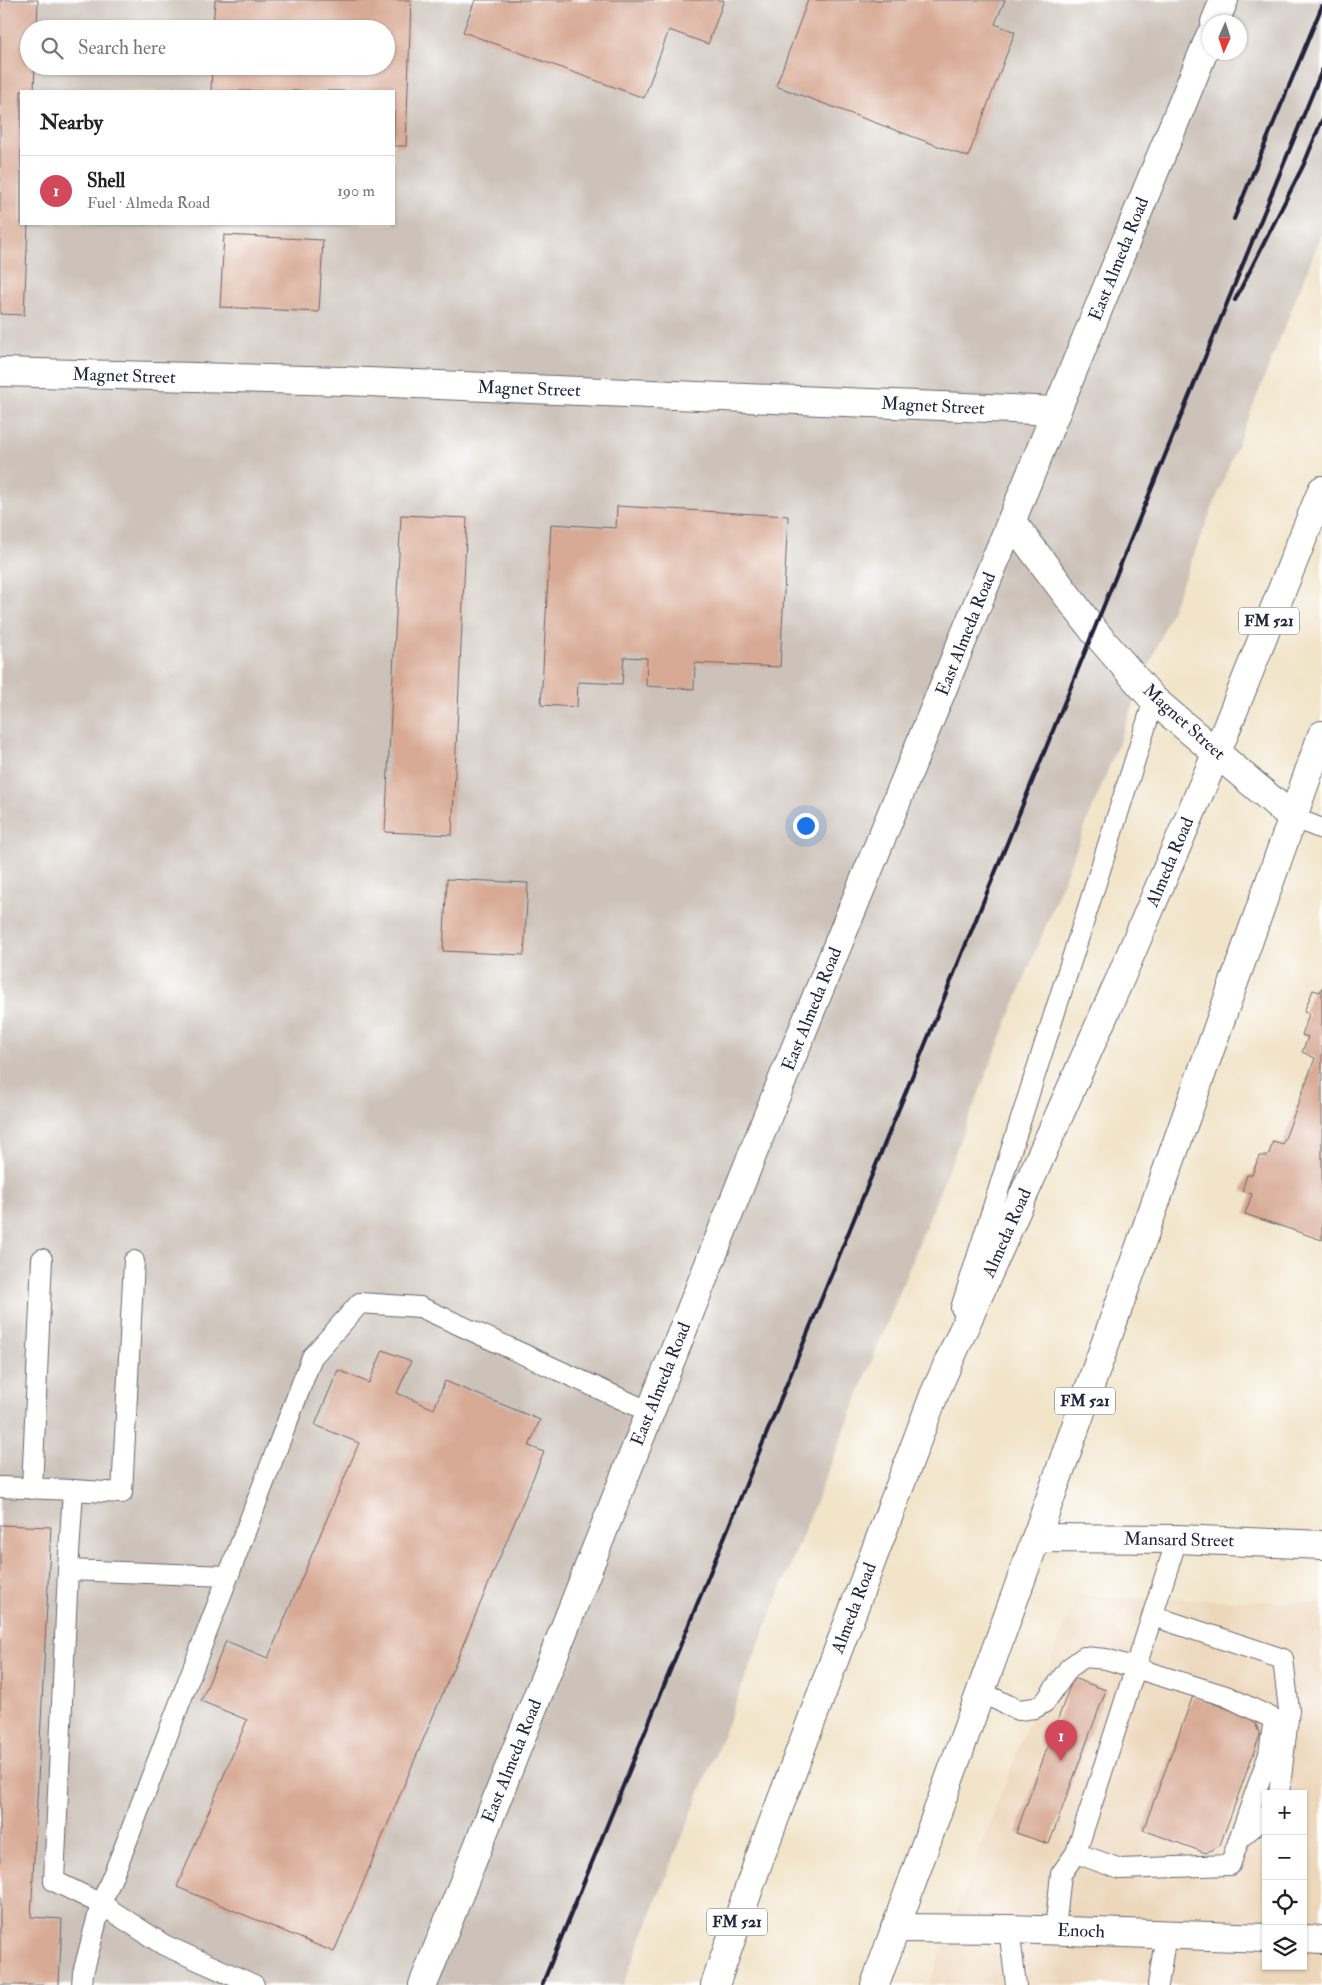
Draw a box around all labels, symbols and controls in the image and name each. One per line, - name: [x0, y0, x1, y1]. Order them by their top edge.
- north arrow: [1202, 15, 1247, 60]
- search box: [20, 20, 395, 75]
- icon: search: [38, 34, 66, 62]
- text: Search here: [78, 36, 166, 60]
- text: Nearby: [40, 109, 103, 136]
- text: Shell: [87, 169, 125, 193]
- text: 1: [53, 181, 59, 201]
- text: 190 m: [337, 181, 375, 201]
- text: Fuel · Almeda Road: [87, 193, 210, 213]
- street label: East Almeda Road: [1084, 194, 1154, 324]
- street label: Magnet Street: [72, 363, 176, 389]
- street label: Magnet Street: [477, 376, 581, 402]
- street label: Magnet Street: [881, 392, 985, 420]
- street label: East Almeda Road: [931, 569, 1001, 699]
- road number: FM 521: [1239, 608, 1299, 634]
- street label: Magnet Street: [1138, 679, 1230, 765]
- your location: [793, 813, 819, 839]
- street label: Almeda Road: [1140, 814, 1199, 911]
- street label: East Almeda Road: [777, 944, 847, 1074]
- street label: Almeda Road: [977, 1185, 1037, 1282]
- street label: East Almeda Road: [626, 1319, 696, 1449]
- road number: FM 521: [1055, 1388, 1115, 1414]
- street label: Mansard Street: [1124, 1528, 1234, 1552]
- street label: Almeda Road: [826, 1559, 882, 1657]
- street label: East Almeda Road: [477, 1696, 547, 1826]
- pin: 1: [1045, 1720, 1077, 1761]
- map controls: [1262, 1790, 1307, 1970]
- button: +: [1262, 1790, 1307, 1835]
- button: −: [1262, 1835, 1307, 1880]
- button: locate: [1262, 1880, 1307, 1925]
- road number: FM 521: [707, 1908, 767, 1935]
- street label: Enoch: [1057, 1919, 1106, 1943]
- button: layers: [1262, 1925, 1307, 1970]

